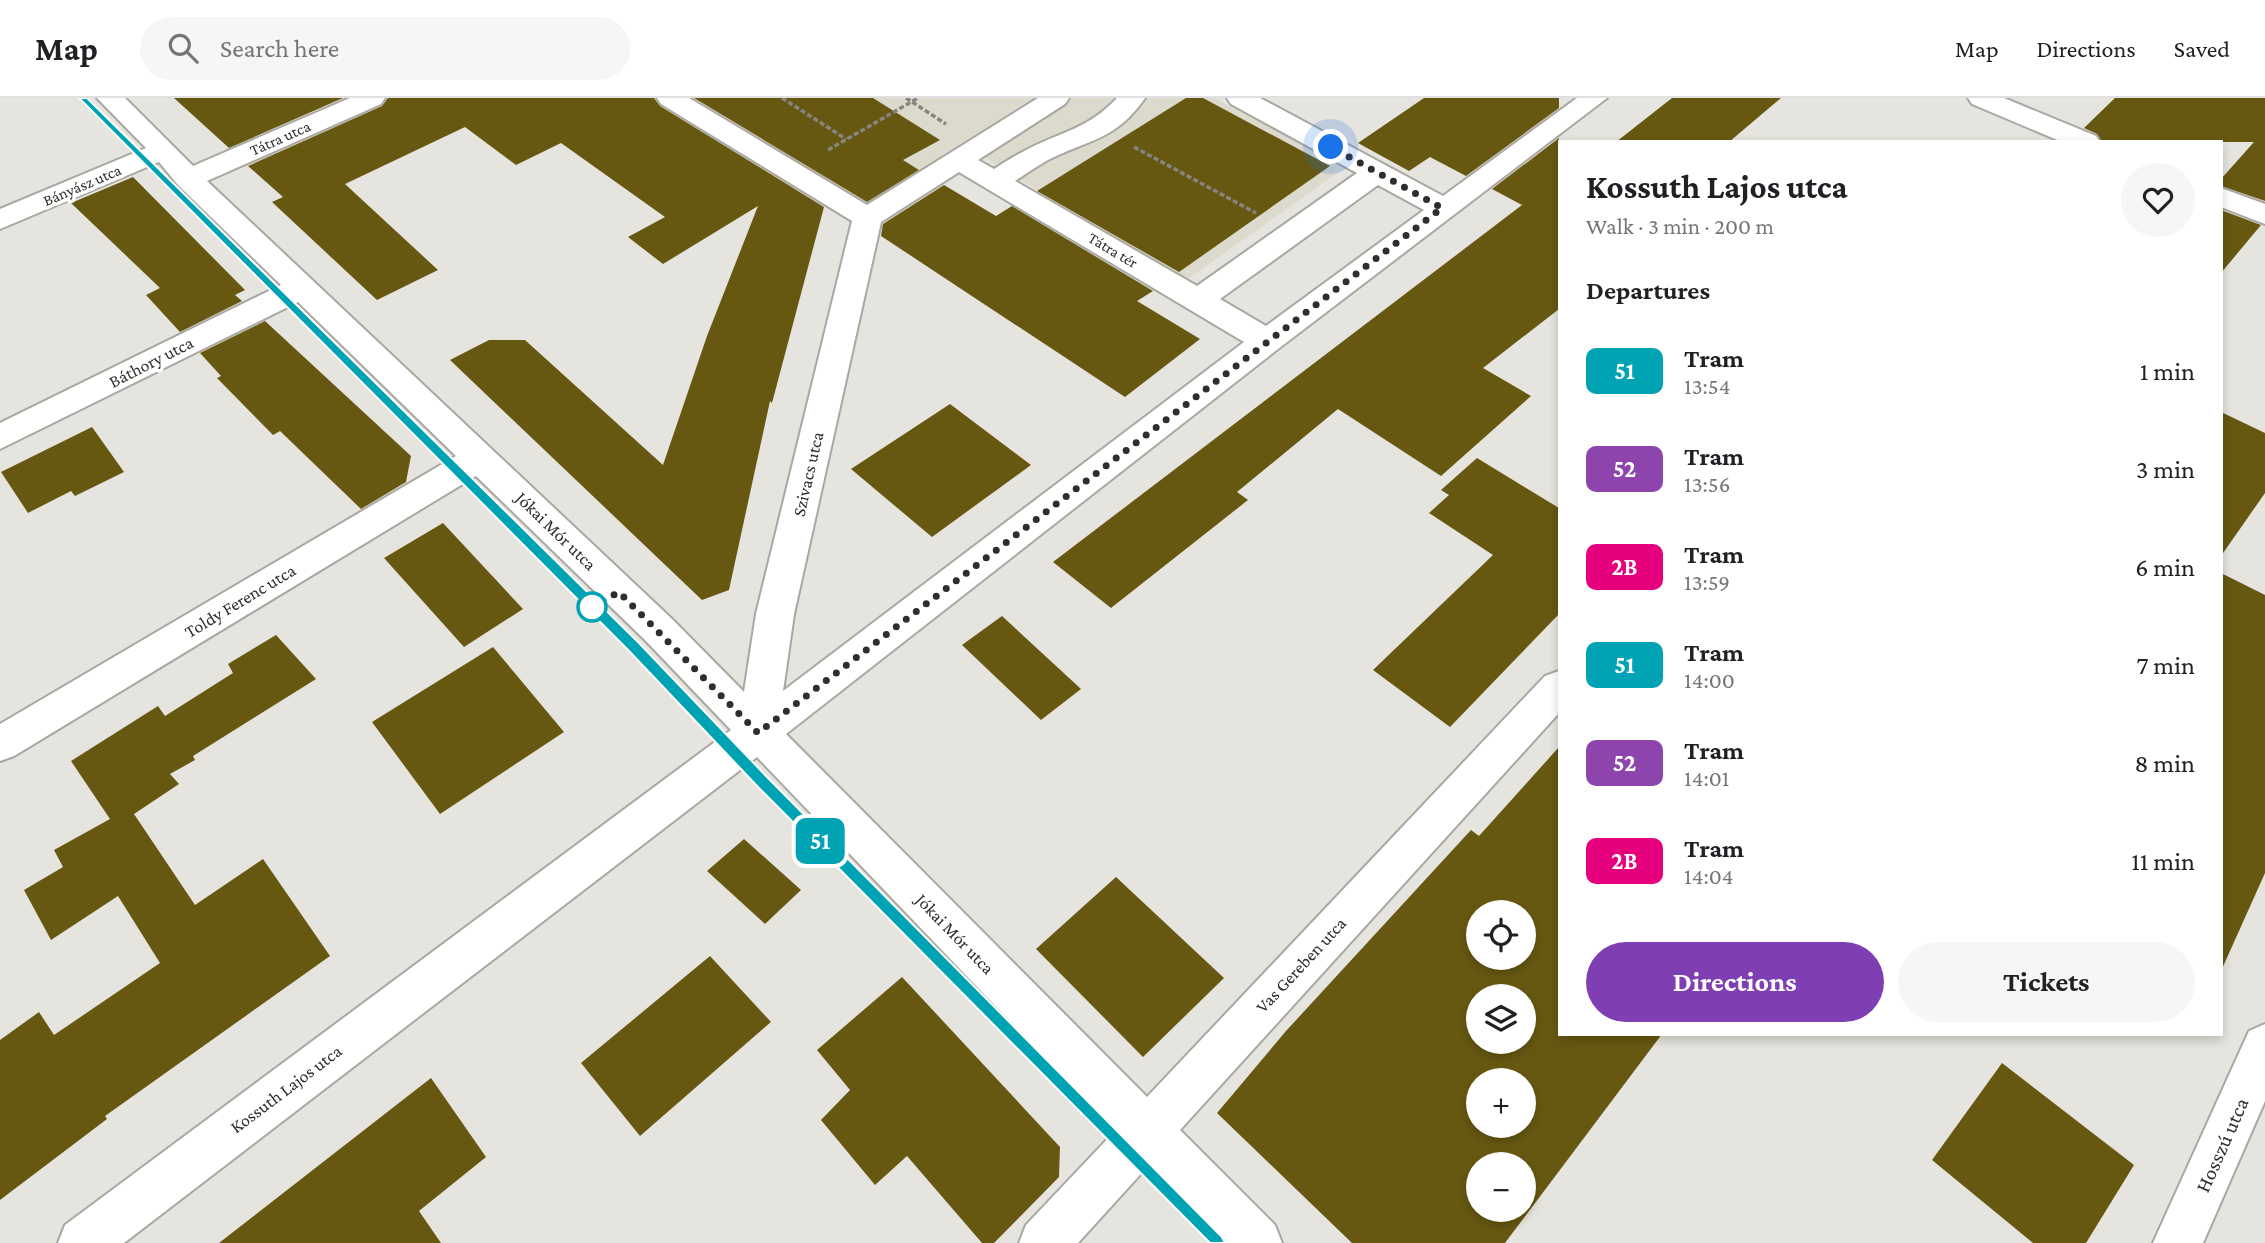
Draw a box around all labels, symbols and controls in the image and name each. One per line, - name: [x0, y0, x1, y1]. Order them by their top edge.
- search box: [140, 17, 630, 80]
- icon: search: [164, 29, 202, 67]
- text: Map: [35, 30, 98, 67]
- text: Search here: [220, 34, 339, 63]
- text: Map: [1955, 35, 1999, 62]
- text: Directions: [2037, 35, 2136, 62]
- text: Saved: [2174, 35, 2230, 62]
- street label: Tátra utca: [247, 117, 313, 159]
- your location: [1313, 129, 1348, 164]
- street label: Bányász utca: [40, 161, 125, 210]
- button: heart: [2121, 163, 2195, 237]
- text: Kossuth Lajos utca: [1586, 168, 1848, 205]
- text: Walk · 3 min · 200 m: [1586, 213, 1774, 239]
- street label: Tátra tér: [1085, 229, 1141, 271]
- text: Departures: [1586, 276, 1710, 305]
- street label: Báthory utca: [105, 332, 197, 392]
- text: Tram: [1684, 344, 1744, 373]
- text: 51: [1614, 357, 1635, 384]
- text: 1 min: [2140, 357, 2195, 386]
- text: 13:54: [1684, 373, 1730, 399]
- street label: Szivacs utca: [789, 430, 827, 518]
- text: Tram: [1684, 442, 1744, 471]
- text: 52: [1613, 455, 1636, 482]
- text: 3 min: [2136, 455, 2195, 484]
- text: 13:56: [1684, 471, 1730, 497]
- street label: Jókai Mór utca: [510, 486, 600, 574]
- text: Tram: [1684, 540, 1744, 569]
- text: 2B: [1611, 553, 1638, 580]
- text: 6 min: [2135, 553, 2195, 582]
- street label: Toldy Ferenc utca: [181, 560, 299, 642]
- text: 13:59: [1684, 569, 1730, 595]
- unlabelled marker: [577, 592, 607, 622]
- text: Tram: [1684, 638, 1744, 667]
- text: 51: [1614, 651, 1635, 678]
- text: 7 min: [2136, 651, 2195, 680]
- text: 14:00: [1684, 667, 1735, 693]
- text: Tram: [1684, 736, 1744, 765]
- text: 52: [1613, 749, 1636, 776]
- text: 8 min: [2134, 749, 2195, 778]
- text: 14:01: [1684, 765, 1729, 791]
- line badge: 51: [788, 818, 852, 864]
- text: 51: [810, 827, 830, 854]
- text: Tram: [1684, 834, 1744, 863]
- text: 2B: [1611, 847, 1638, 874]
- text: 11 min: [2131, 847, 2195, 876]
- text: 14:04: [1684, 863, 1733, 889]
- street label: Jókai Mór utca: [910, 888, 998, 978]
- map controls: [1466, 900, 1536, 1222]
- button: locate: [1466, 900, 1536, 970]
- street label: Vas Gereben utca: [1252, 913, 1350, 1017]
- button: Directions: [1586, 942, 1884, 1022]
- button: Tickets: [1898, 942, 2195, 1022]
- button: layers: [1466, 984, 1536, 1054]
- street label: Kossuth Lajos utca: [226, 1041, 346, 1138]
- button: +: [1466, 1068, 1536, 1138]
- street label: Hosszú utca: [2190, 1094, 2254, 1196]
- button: −: [1466, 1152, 1536, 1222]

